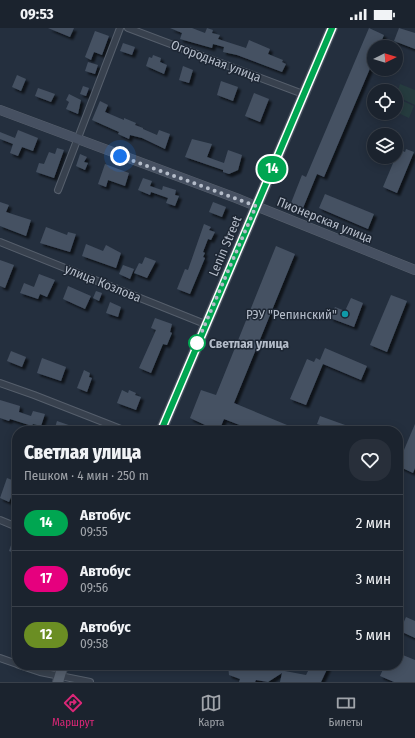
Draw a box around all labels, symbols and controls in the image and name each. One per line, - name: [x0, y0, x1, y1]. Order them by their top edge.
- text: 09:53: [20, 5, 54, 23]
- street label: Огородная улица: [169, 37, 263, 85]
- north arrow: [367, 40, 403, 76]
- map controls: [367, 40, 403, 164]
- button: locate: [367, 84, 403, 120]
- button: layers: [367, 128, 403, 164]
- your location: [110, 146, 130, 166]
- line badge: 14: [254, 156, 290, 182]
- text: 14: [265, 160, 279, 177]
- street label: Пионерская улица: [275, 194, 375, 246]
- street label: Lenin Street: [206, 213, 245, 278]
- street label: улица Козлова: [63, 261, 143, 305]
- place label: РЭУ "Репинский": [246, 307, 337, 322]
- marker: РЭУ "Репинский": [340, 309, 350, 319]
- marker: Светлая улица: [188, 334, 206, 352]
- place label: Светлая улица: [209, 336, 290, 351]
- button: heart: [349, 439, 391, 481]
- text: Светлая улица: [24, 441, 141, 464]
- text: Пешком · 4 мин · 250 m: [24, 468, 149, 483]
- text: Автобус: [80, 506, 131, 524]
- text: 14: [39, 514, 53, 531]
- text: 2 мин: [356, 514, 391, 532]
- text: 09:55: [80, 524, 108, 539]
- text: Автобус: [80, 562, 131, 580]
- text: 17: [40, 570, 52, 587]
- text: 3 мин: [356, 570, 391, 588]
- text: 09:56: [80, 580, 108, 595]
- text: Автобус: [80, 618, 131, 636]
- text: 12: [40, 626, 52, 643]
- text: 5 мин: [355, 626, 391, 644]
- text: 09:58: [80, 636, 108, 651]
- tab: Маршрут: [52, 692, 94, 729]
- tab: Карта: [198, 692, 225, 729]
- tab: Билеты: [329, 692, 363, 729]

